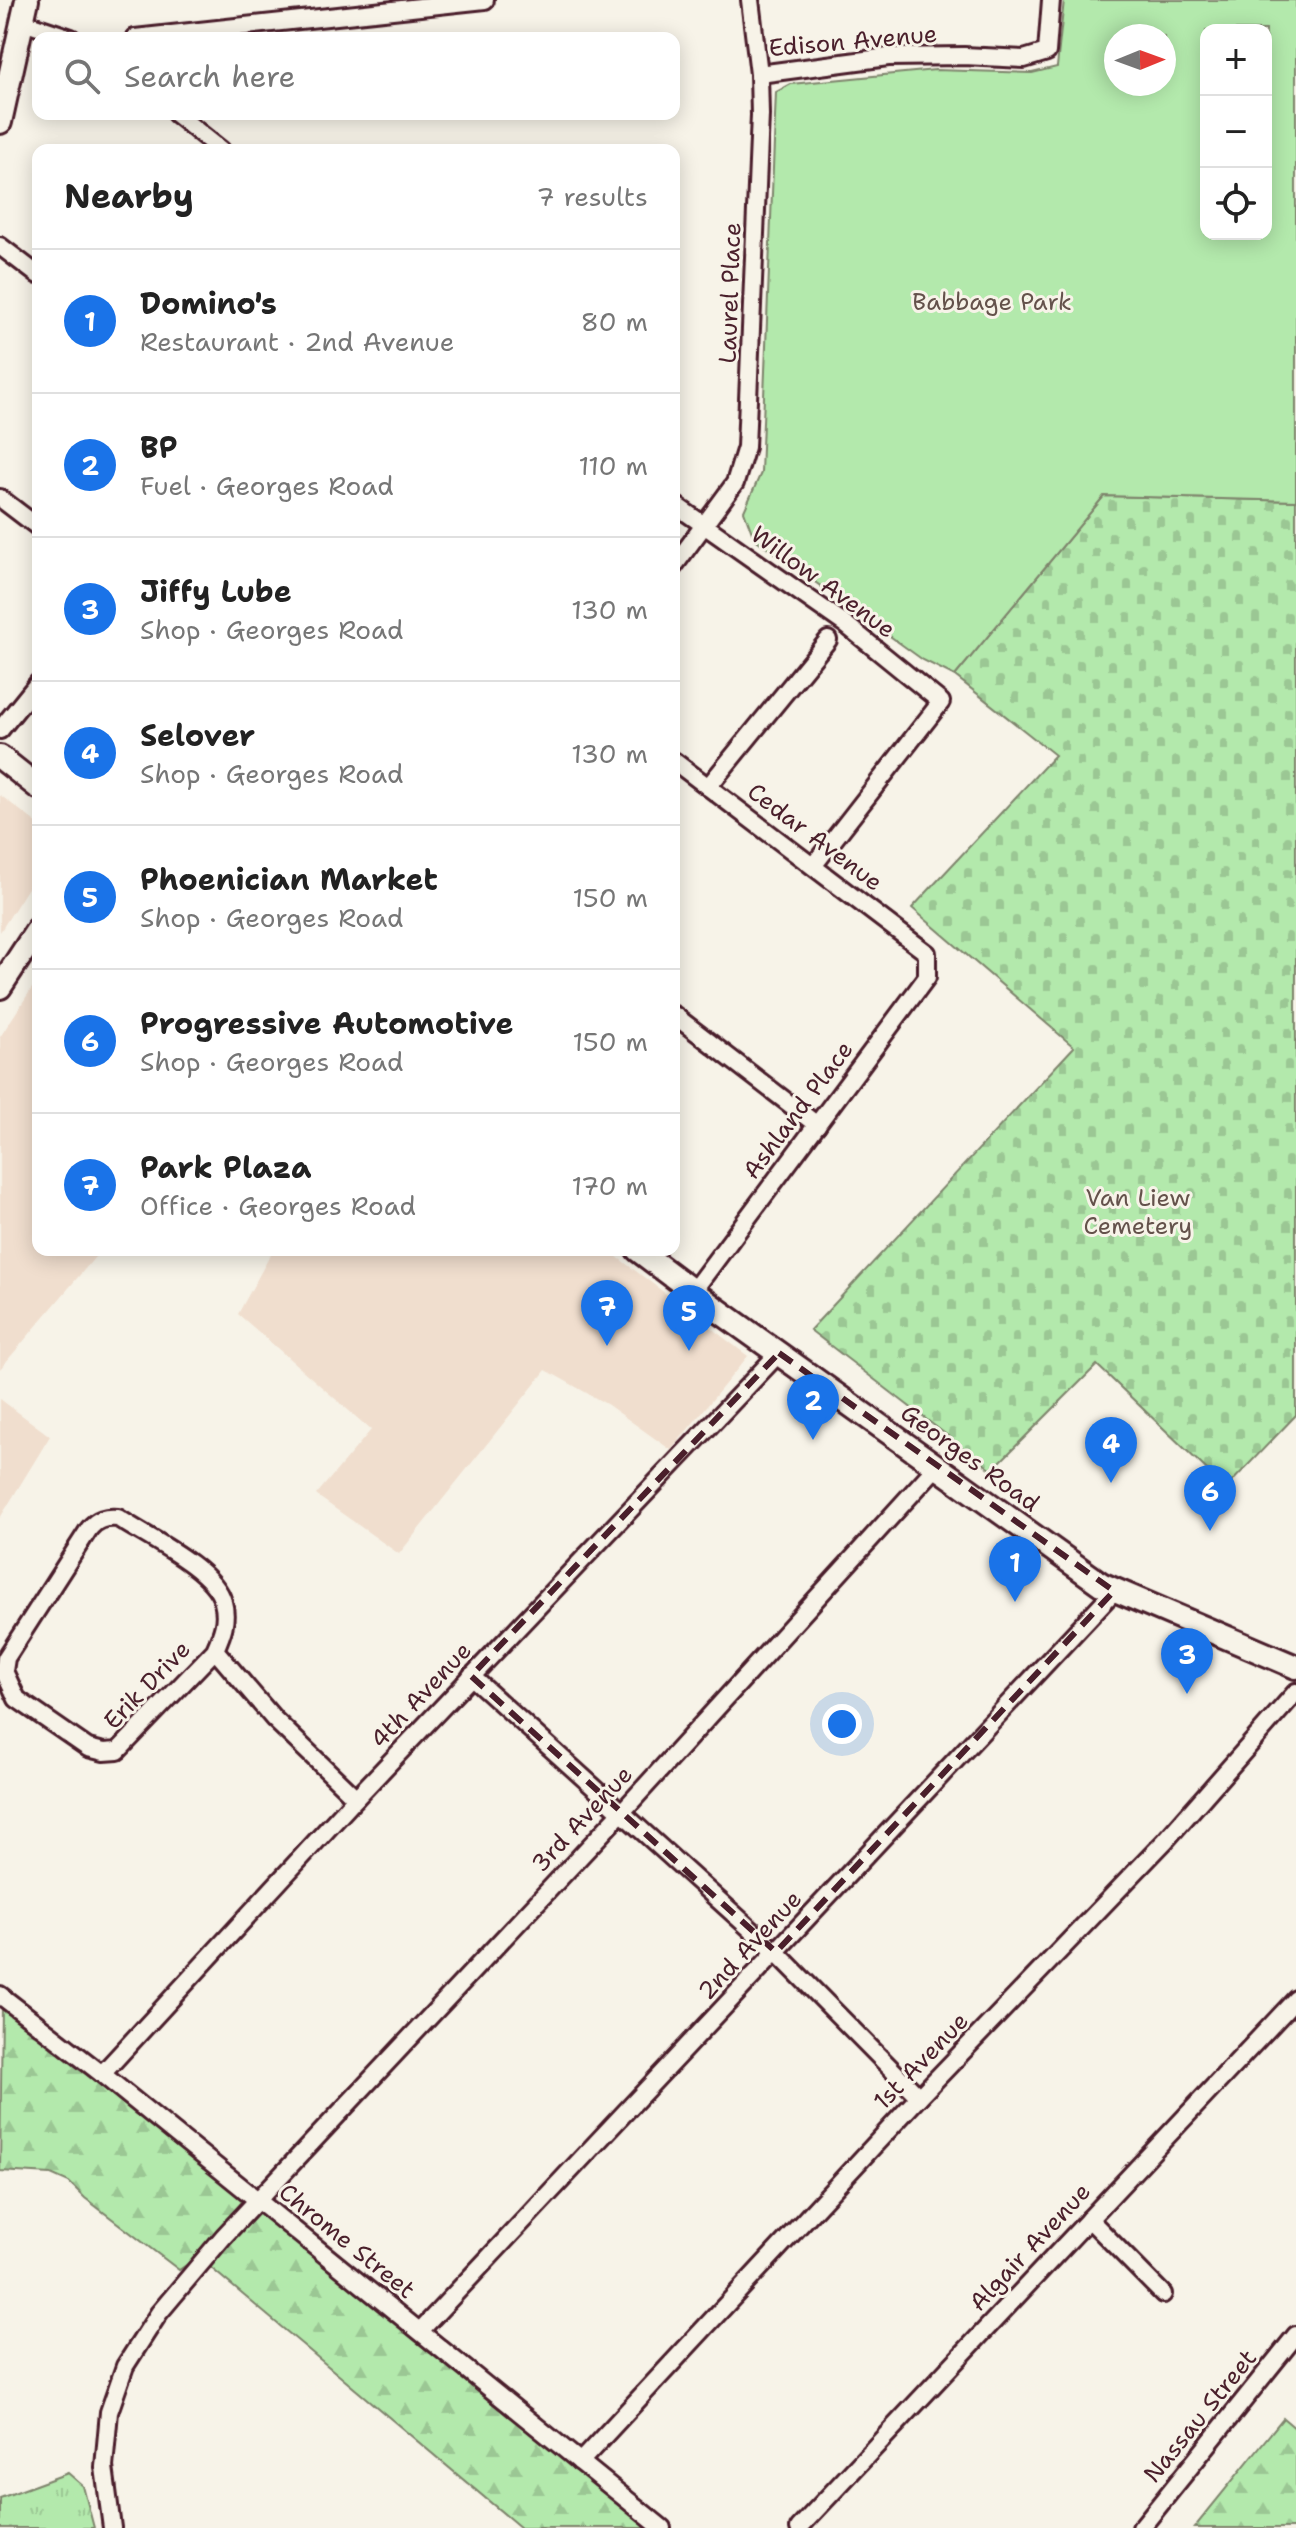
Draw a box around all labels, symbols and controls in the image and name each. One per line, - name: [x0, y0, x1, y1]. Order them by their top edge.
- street label: Edison Avenue: [767, 18, 939, 64]
- north arrow: [1104, 24, 1176, 96]
- map controls: [1200, 24, 1272, 240]
- button: +: [1200, 24, 1272, 96]
- search box: [32, 32, 680, 120]
- icon: search: [60, 54, 104, 98]
- text: Search here: [124, 56, 295, 97]
- button: −: [1200, 96, 1272, 168]
- button: locate: [1200, 168, 1272, 240]
- text: Nearby: [64, 173, 194, 219]
- text: 7 results: [536, 179, 648, 214]
- street label: Laurel Place: [712, 222, 748, 364]
- text: Domino's: [140, 283, 277, 324]
- park label: Babbage Park: [912, 286, 1072, 318]
- text: 1: [84, 304, 96, 339]
- text: 80 m: [581, 304, 648, 339]
- text: Restaurant · 2nd Avenue: [140, 324, 454, 359]
- text: BP: [140, 427, 178, 468]
- text: 2: [81, 448, 99, 483]
- text: 110 m: [578, 448, 648, 483]
- text: Fuel · Georges Road: [140, 468, 394, 503]
- street label: Willow Avenue: [744, 519, 902, 645]
- text: Jiffy Lube: [140, 571, 292, 612]
- text: 3: [81, 592, 99, 627]
- text: 130 m: [571, 592, 648, 627]
- text: Shop · Georges Road: [140, 612, 403, 647]
- text: Selover: [140, 715, 255, 756]
- text: 4: [81, 736, 99, 771]
- text: 130 m: [571, 736, 648, 771]
- text: Shop · Georges Road: [140, 756, 403, 791]
- street label: Cedar Avenue: [741, 776, 889, 898]
- text: Phoenician Market: [140, 859, 438, 900]
- text: 5: [82, 880, 98, 915]
- text: 150 m: [572, 880, 648, 915]
- text: Shop · Georges Road: [140, 900, 403, 935]
- text: Progressive Automotive: [140, 1003, 513, 1044]
- text: 6: [81, 1024, 99, 1059]
- text: 150 m: [572, 1024, 648, 1059]
- street label: Ashland Place: [736, 1035, 860, 1185]
- text: Shop · Georges Road: [140, 1044, 403, 1079]
- text: Park Plaza: [140, 1147, 312, 1188]
- text: 7: [81, 1168, 99, 1203]
- text: 170 m: [571, 1168, 648, 1203]
- park label: Van Liew Cemetery: [1084, 1182, 1192, 1242]
- text: Office · Georges Road: [140, 1188, 416, 1223]
- pin: 7: [581, 1280, 633, 1346]
- pin: 5: [663, 1285, 715, 1351]
- pin: 2: [787, 1374, 839, 1440]
- street label: Georges Road: [894, 1397, 1046, 1519]
- pin: 4: [1085, 1417, 1137, 1483]
- pin: 6: [1184, 1465, 1236, 1531]
- pin: 1: [989, 1536, 1041, 1602]
- pin: 3: [1161, 1628, 1213, 1694]
- street label: Erik Drive: [97, 1634, 197, 1736]
- street label: 4th Avenue: [363, 1635, 479, 1755]
- your location: [822, 1704, 862, 1744]
- street label: 3rd Avenue: [524, 1759, 640, 1879]
- street label: 2nd Avenue: [691, 1883, 809, 2007]
- street label: 1st Avenue: [866, 2005, 976, 2117]
- street label: Chrome Street: [272, 2176, 422, 2306]
- street label: Algair Avenue: [962, 2176, 1098, 2318]
- street label: Nassau Street: [1136, 2343, 1264, 2489]

